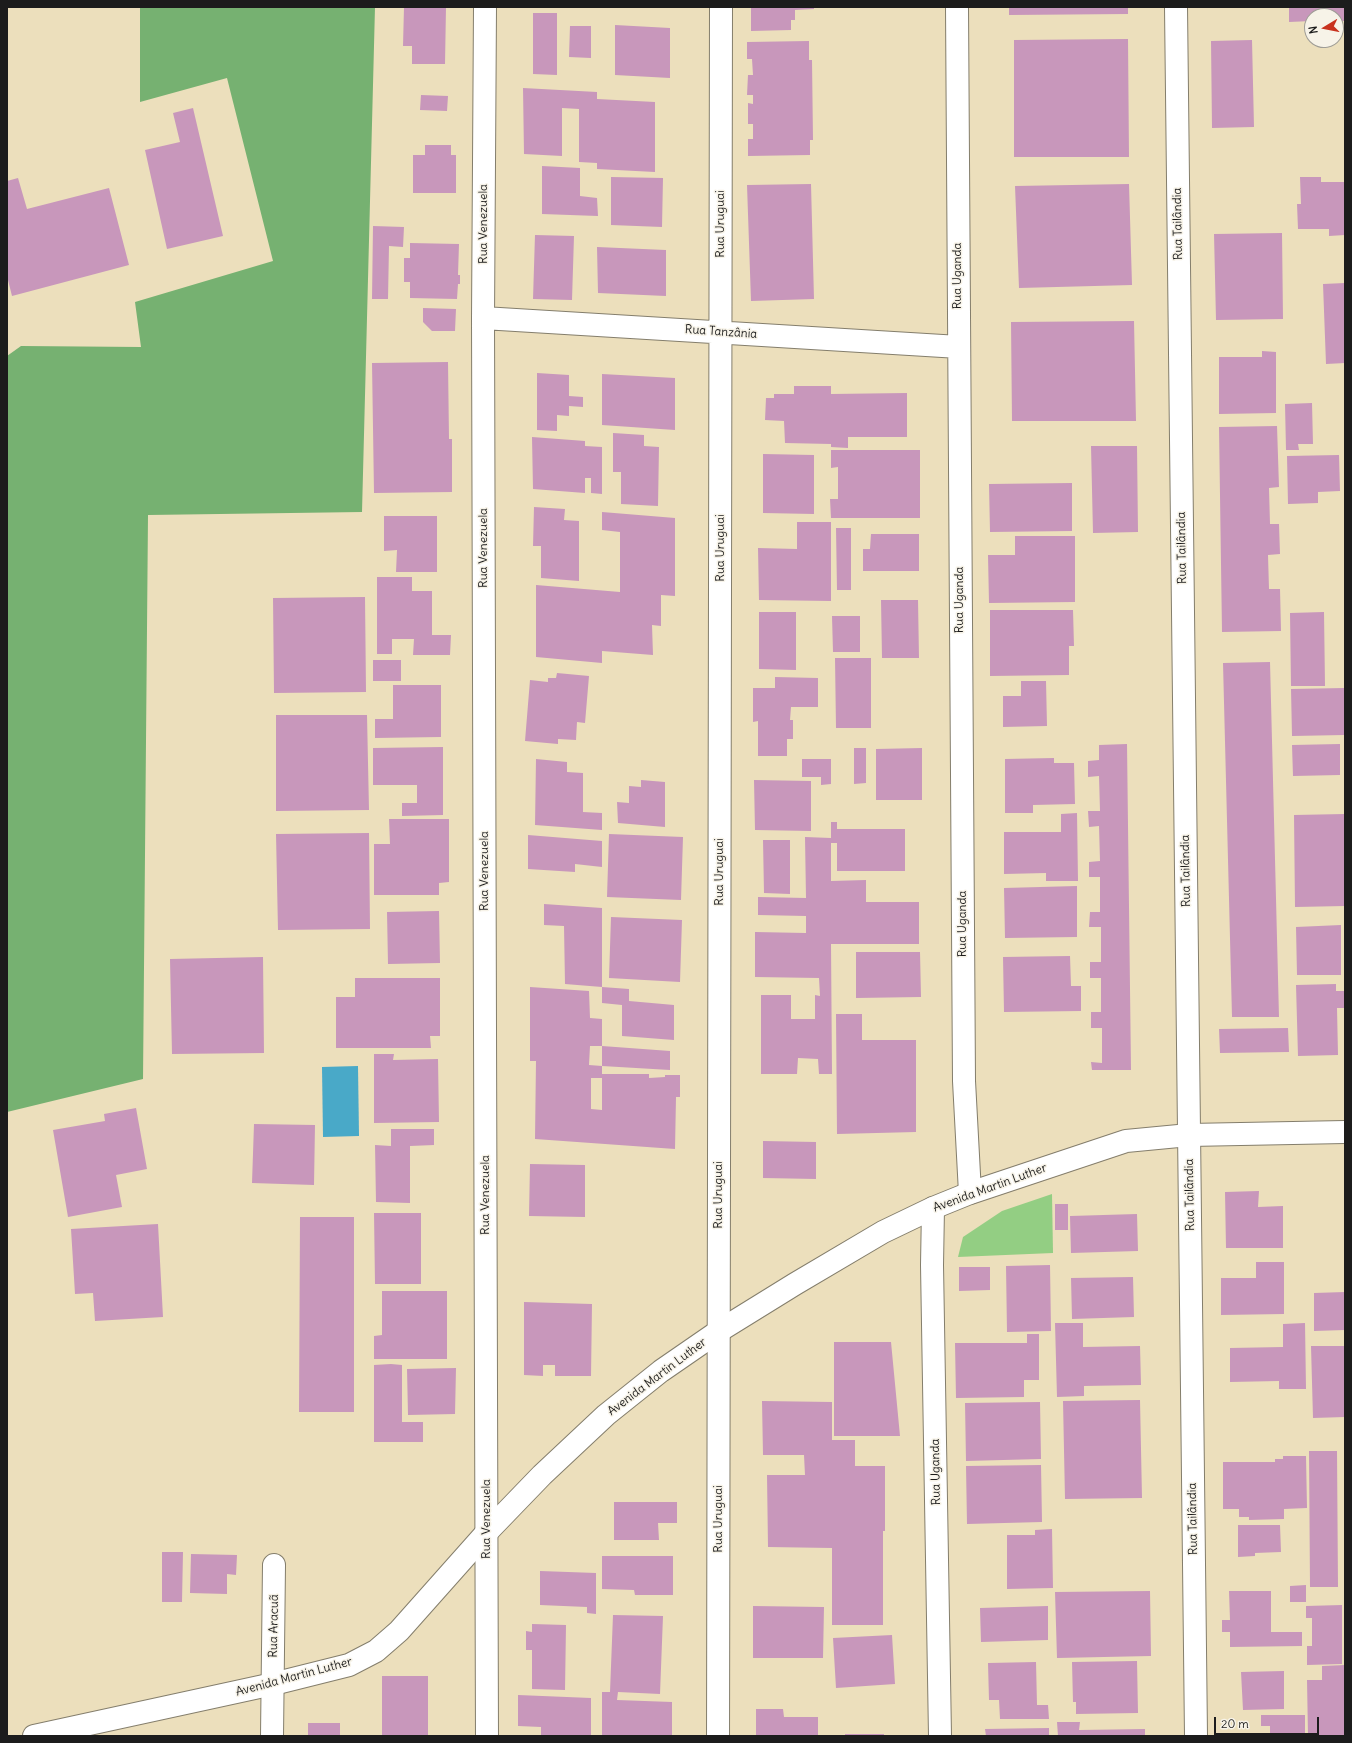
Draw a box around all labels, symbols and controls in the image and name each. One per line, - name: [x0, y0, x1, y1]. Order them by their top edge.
- north arrow: [1304, 8, 1344, 48]
- text: N: [1306, 25, 1321, 35]
- street label: Rua Venezuela: [477, 184, 491, 264]
- street label: Rua Tailândia: [1170, 188, 1186, 260]
- street label: Rua Uruguai: [714, 190, 728, 258]
- street label: Rua Uganda: [951, 243, 965, 309]
- street label: Rua Tanzânia: [684, 322, 758, 342]
- street label: Rua Venezuela: [477, 508, 491, 588]
- street label: Rua Tailândia: [1174, 512, 1190, 584]
- street label: Rua Uruguai: [714, 514, 728, 582]
- street label: Rua Uganda: [953, 567, 967, 633]
- street label: Rua Venezuela: [478, 831, 492, 911]
- street label: Rua Tailândia: [1178, 835, 1194, 907]
- street label: Rua Uruguai: [713, 838, 727, 906]
- street label: Rua Uganda: [956, 891, 970, 957]
- street label: Rua Venezuela: [479, 1155, 493, 1235]
- street label: Rua Tailândia: [1182, 1159, 1198, 1231]
- street label: Rua Uruguai: [712, 1161, 726, 1229]
- street label: Avenida Martin Luther: [931, 1161, 1049, 1215]
- street label: Avenida Martin Luther: [605, 1335, 709, 1419]
- street label: Rua Uganda: [928, 1439, 944, 1505]
- street label: Rua Venezuela: [480, 1479, 494, 1559]
- street label: Rua Tailândia: [1185, 1483, 1201, 1555]
- street label: Rua Uruguai: [712, 1485, 726, 1553]
- street label: Rua Aracuã: [266, 1594, 282, 1658]
- street label: Avenida Martin Luther: [234, 1655, 354, 1699]
- scale bar: [1216, 1709, 1321, 1735]
- text: 20 m: [1221, 1716, 1249, 1731]

